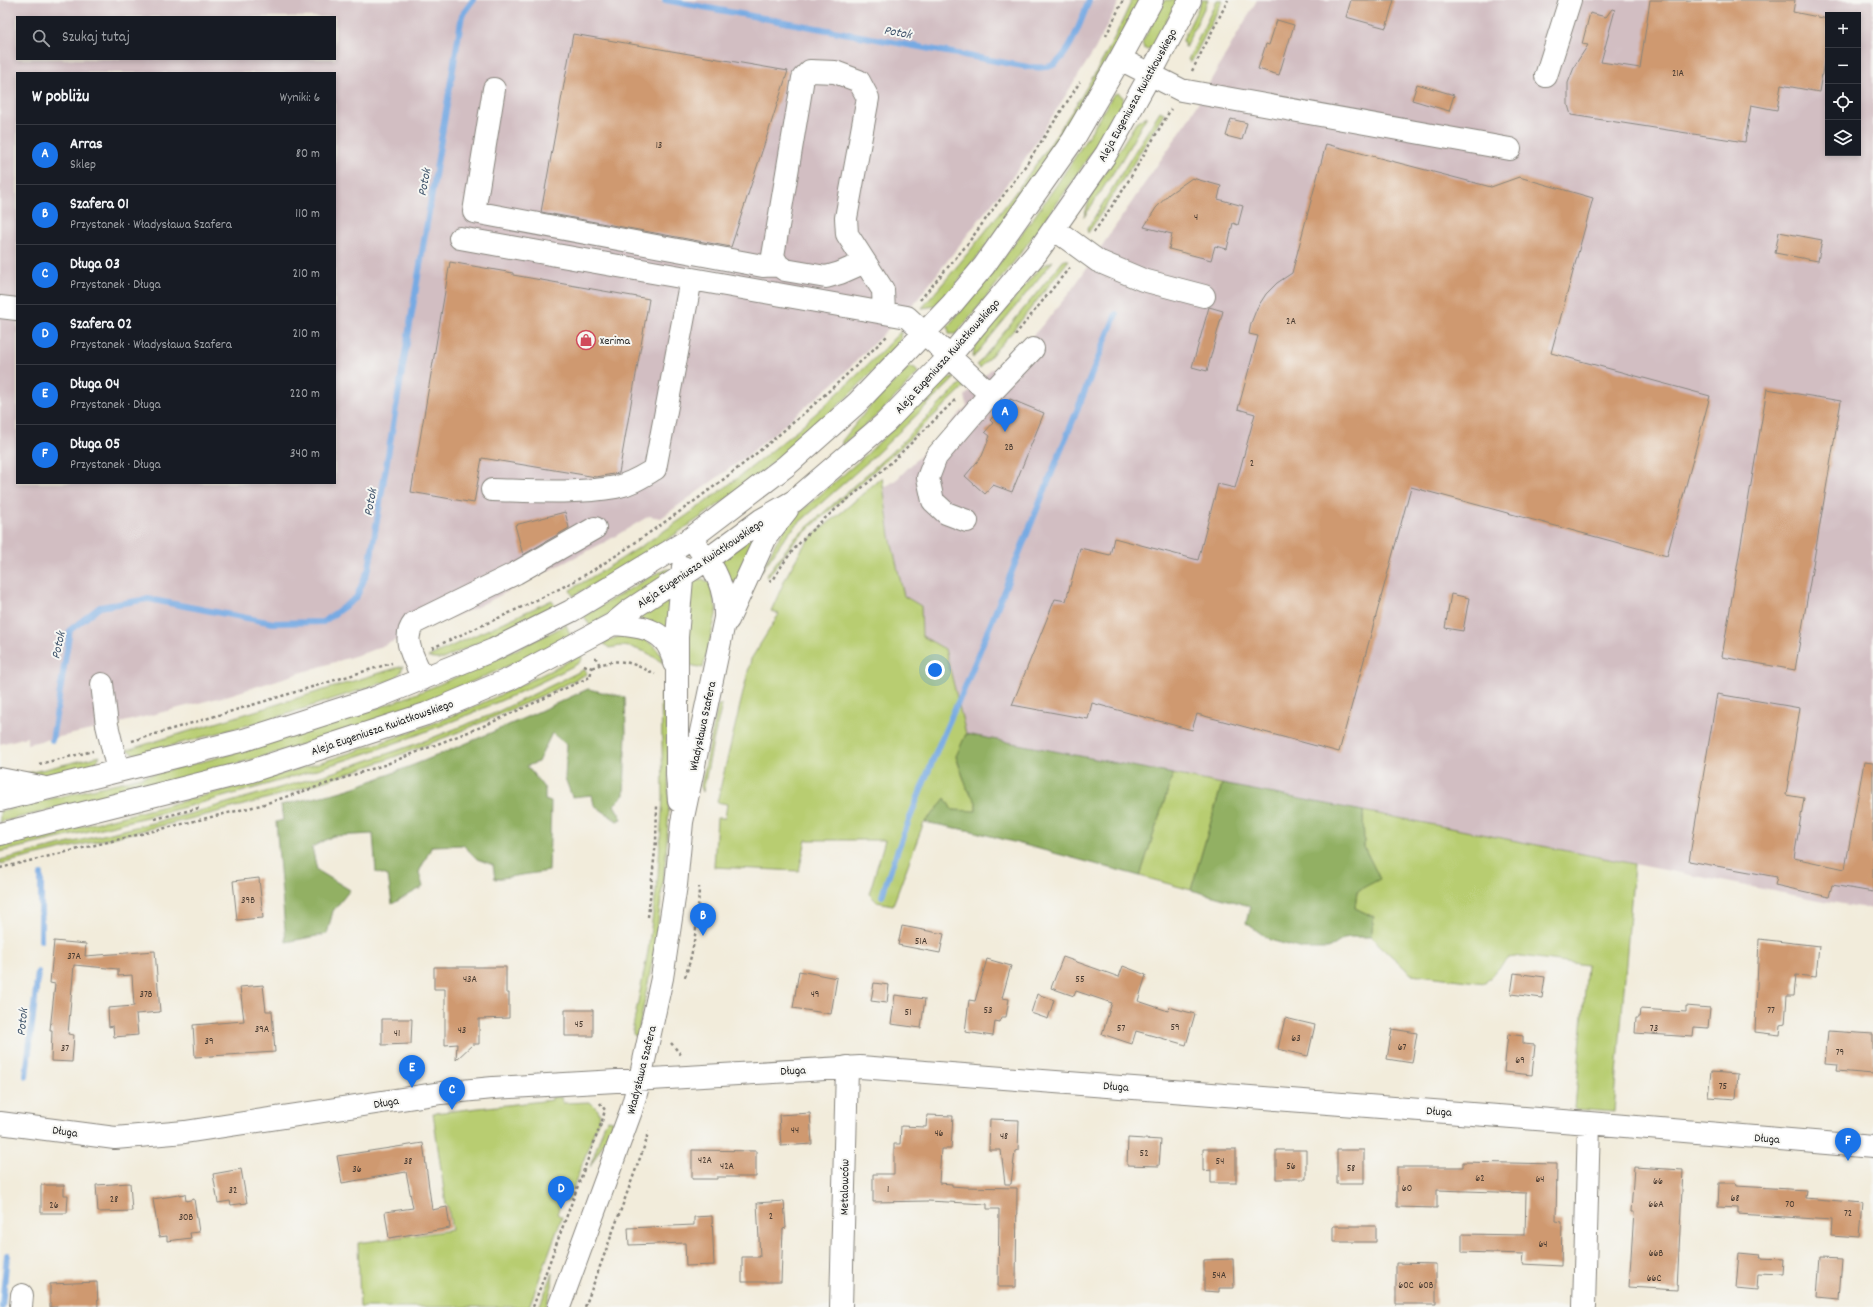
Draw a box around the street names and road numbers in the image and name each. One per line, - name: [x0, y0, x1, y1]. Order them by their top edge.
- street label: Aleja Eugeniusza Kwiatkowskiego: [1095, 26, 1182, 165]
- street label: Aleja Eugeniusza Kwiatkowskiego: [892, 296, 1005, 418]
- street label: Aleja Eugeniusza Kwiatkowskiego: [634, 515, 768, 613]
- street label: Władysława Szafera: [686, 680, 721, 773]
- street label: Aleja Eugeniusza Kwiatkowskiego: [309, 696, 456, 761]
- street label: Władysława Szafera: [623, 1024, 662, 1117]
- street label: Długa: [780, 1062, 807, 1081]
- street label: Długa: [1103, 1078, 1129, 1097]
- street label: Długa: [372, 1093, 400, 1114]
- street label: Długa: [1426, 1103, 1452, 1122]
- street label: Długa: [51, 1122, 79, 1143]
- street label: Długa: [1754, 1130, 1781, 1149]
- street label: Metalowców: [837, 1159, 854, 1215]

